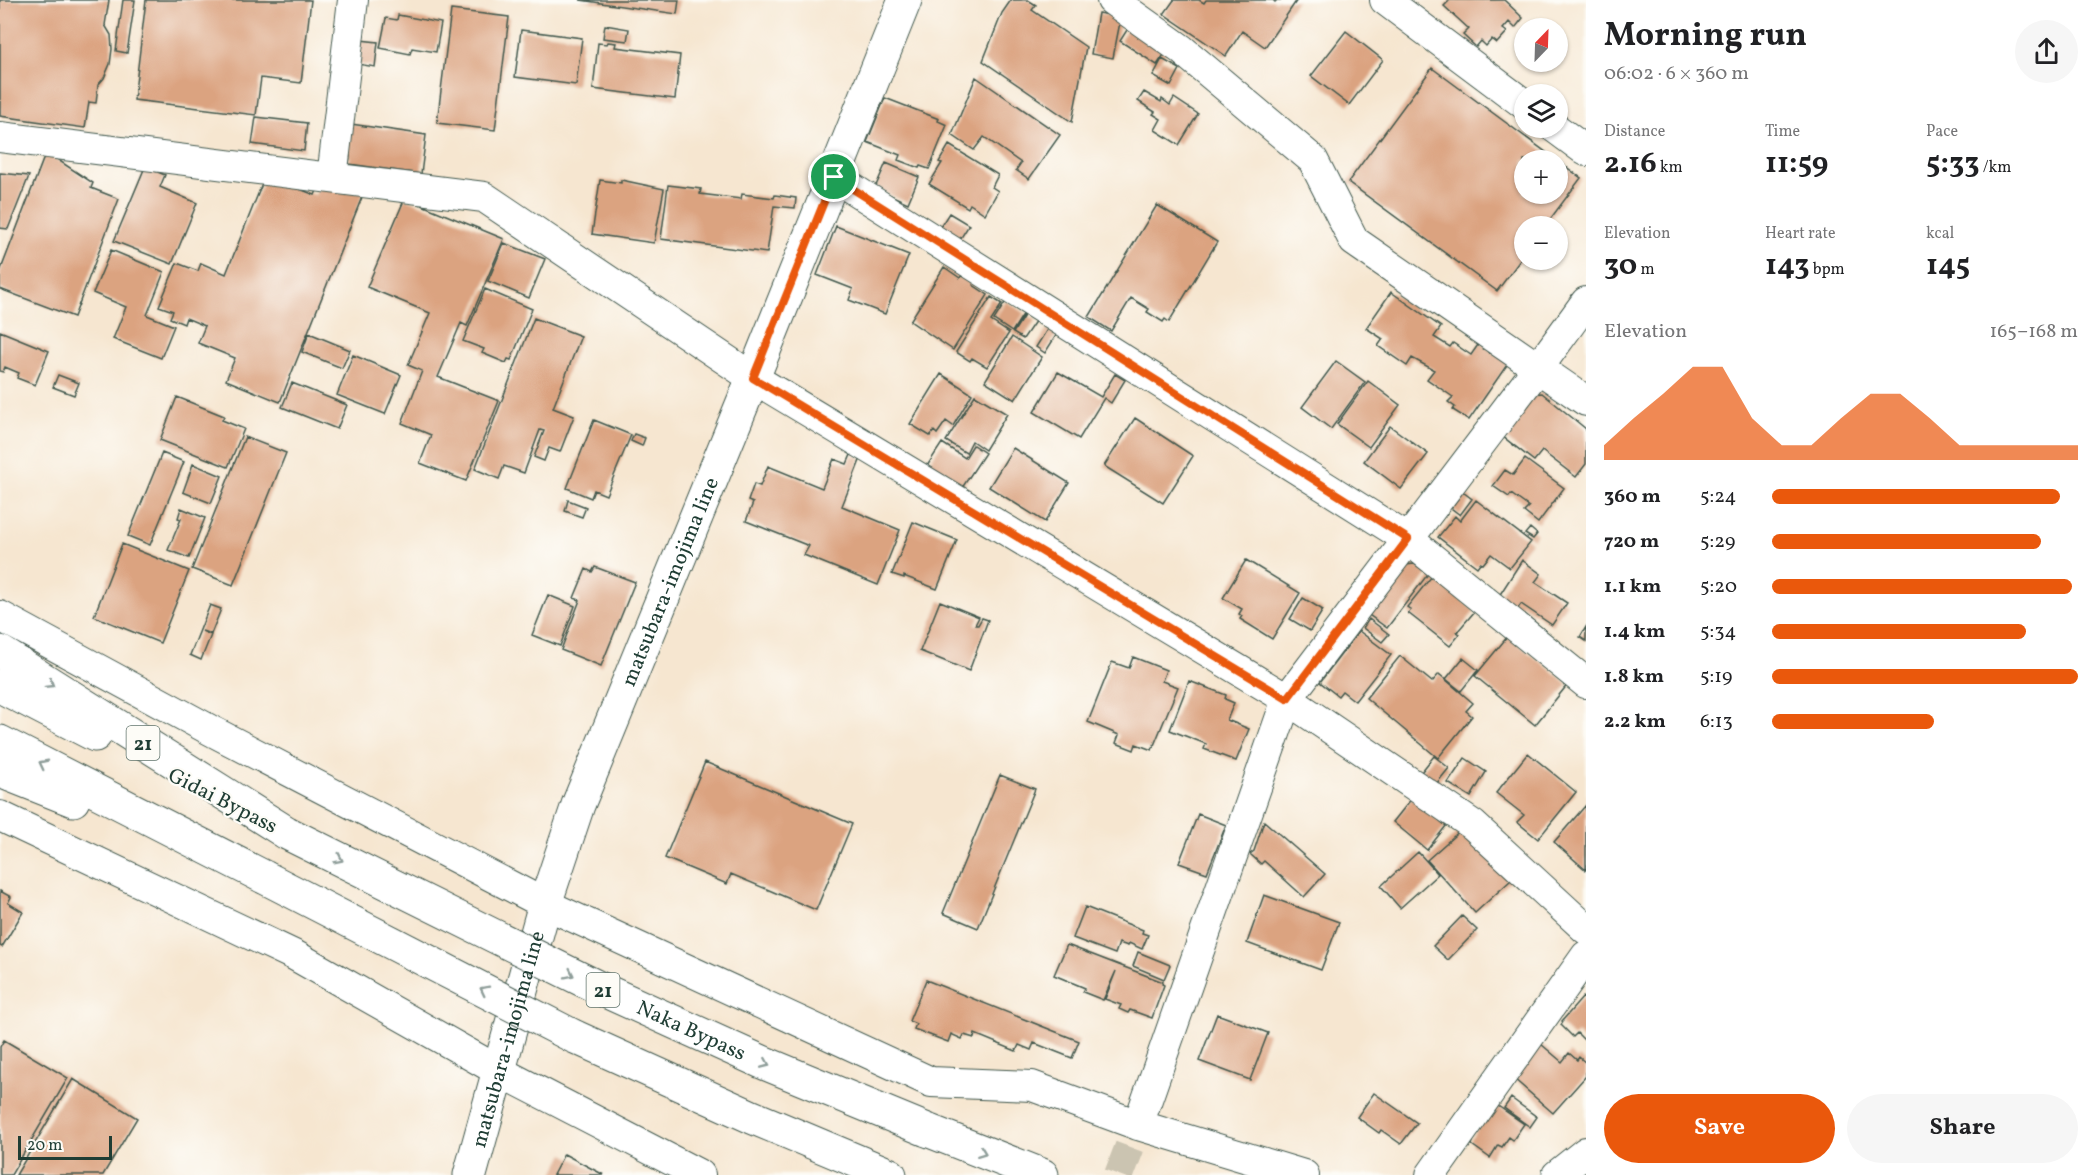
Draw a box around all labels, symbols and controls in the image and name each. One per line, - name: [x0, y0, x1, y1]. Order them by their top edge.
- text: Morning run: [1604, 14, 1807, 60]
- north arrow: [1514, 18, 1568, 72]
- map controls: [1514, 18, 1568, 270]
- button: share: [2015, 20, 2078, 83]
- text: 06:02 · 6 × 360 m: [1604, 60, 1749, 88]
- button: layers: [1514, 84, 1568, 138]
- text: Distance: [1604, 121, 1665, 143]
- text: Time: [1765, 121, 1800, 143]
- text: Pace: [1926, 121, 1958, 143]
- text: 2.16: [1604, 143, 1657, 185]
- text: 11:59: [1765, 143, 1828, 185]
- text: 5:33: [1926, 143, 1979, 185]
- button: +: [1514, 150, 1568, 204]
- pin: [808, 151, 859, 202]
- text: km: [1657, 157, 1683, 179]
- text: /km: [1979, 157, 2011, 179]
- icon: arrive: [817, 160, 850, 193]
- button: −: [1514, 216, 1568, 270]
- text: Elevation: [1604, 223, 1671, 245]
- text: Heart rate: [1765, 223, 1836, 245]
- text: kcal: [1926, 223, 1954, 245]
- text: 30: [1604, 245, 1637, 287]
- text: 143: [1765, 245, 1810, 287]
- text: 145: [1926, 245, 1970, 287]
- text: m: [1637, 259, 1655, 281]
- text: bpm: [1810, 259, 1845, 281]
- text: Elevation: [1604, 318, 1687, 346]
- text: 165–168 m: [1989, 318, 2078, 346]
- street label: matsubara-imojima line: [615, 473, 727, 691]
- text: 360 m: [1604, 483, 1661, 511]
- text: 5:24: [1700, 483, 1736, 511]
- text: 720 m: [1604, 528, 1659, 556]
- text: 5:29: [1700, 528, 1735, 556]
- text: 1.1 km: [1604, 573, 1661, 601]
- text: 5:20: [1700, 573, 1737, 601]
- text: 1.4 km: [1604, 618, 1665, 646]
- text: 5:34: [1700, 618, 1737, 646]
- text: 1.8 km: [1604, 663, 1664, 691]
- text: 5:19: [1700, 663, 1732, 691]
- one-way arrow: [43, 676, 54, 687]
- text: 2.2 km: [1604, 708, 1666, 736]
- text: 6:13: [1700, 708, 1733, 736]
- road number: 21: [126, 726, 160, 760]
- one-way arrow: [39, 760, 50, 771]
- street label: Gidai Bypass: [163, 761, 282, 841]
- one-way arrow: [333, 851, 344, 863]
- street label: matsubara-imojima line: [465, 928, 553, 1151]
- one-way arrow: [564, 966, 575, 978]
- road number: 21: [586, 973, 620, 1007]
- one-way arrow: [479, 986, 490, 997]
- street label: Naka Bypass: [632, 994, 750, 1069]
- one-way arrow: [760, 1057, 771, 1069]
- button: Save: [1604, 1094, 1835, 1163]
- button: Share: [1847, 1094, 2078, 1163]
- scale bar: [18, 1133, 112, 1160]
- text: 20 m: [27, 1135, 62, 1157]
- one-way arrow: [976, 1144, 987, 1157]

